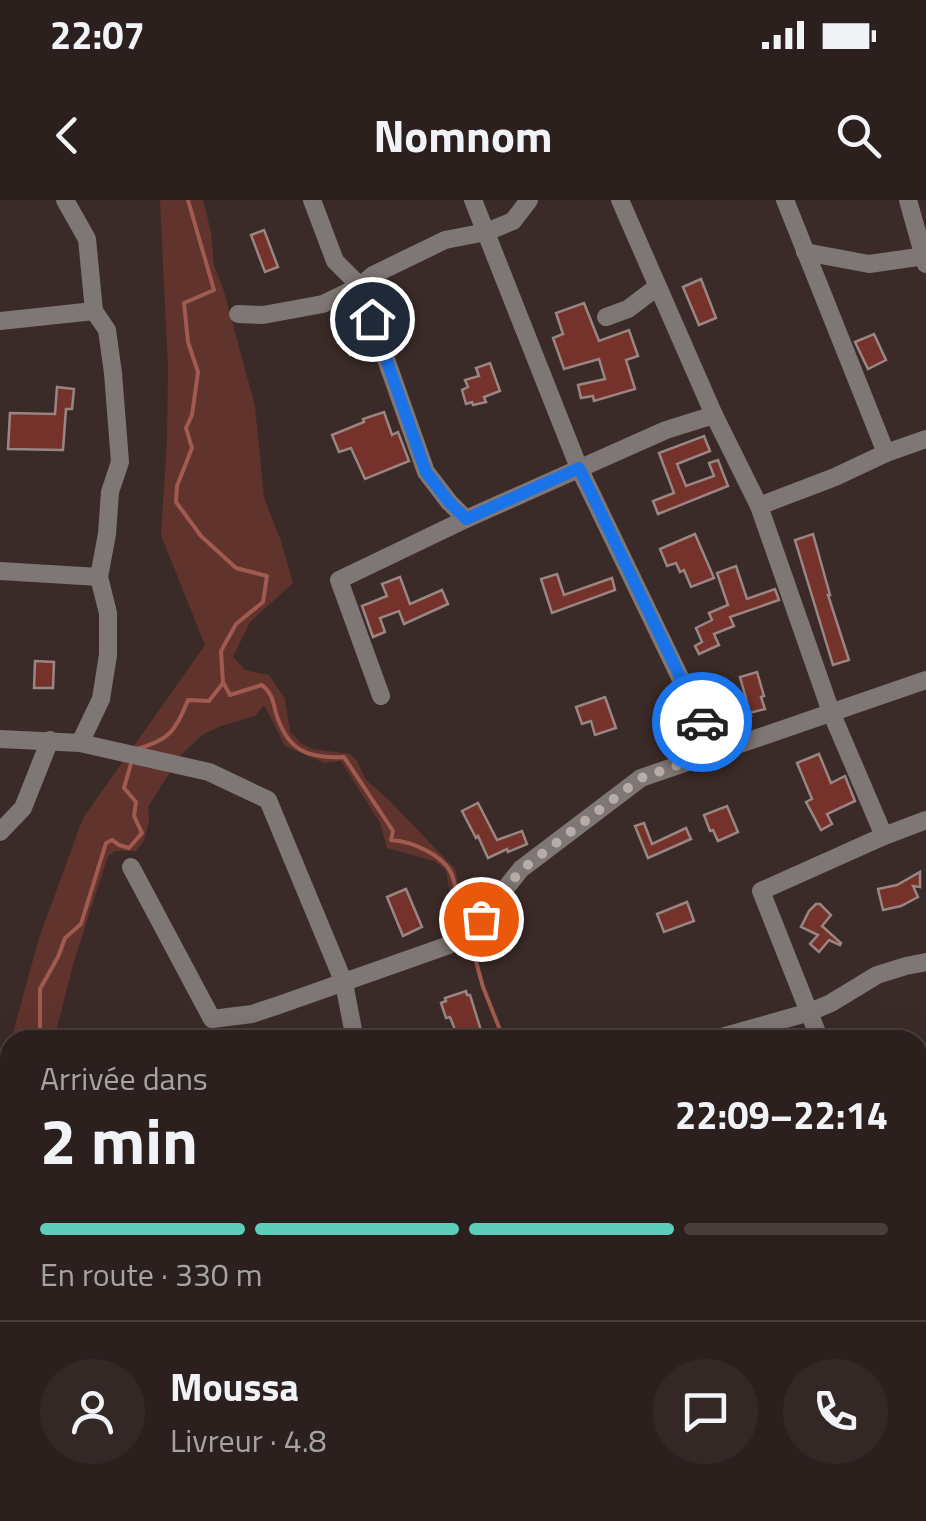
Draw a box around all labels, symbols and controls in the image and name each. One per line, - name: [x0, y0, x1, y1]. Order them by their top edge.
- text: 22:07: [50, 6, 145, 64]
- text: Nomnom: [373, 101, 553, 169]
- icon: back: [40, 108, 95, 163]
- icon: search: [831, 108, 886, 163]
- pin: [330, 277, 415, 362]
- icon: home: [345, 292, 400, 347]
- courier: [652, 672, 752, 772]
- icon: car: [675, 695, 730, 750]
- pin: [439, 877, 524, 962]
- icon: bag: [454, 892, 509, 947]
- text: Arrivée dans: [40, 1054, 208, 1102]
- text: 22:09–22:14: [675, 1086, 888, 1144]
- text: 2 min: [40, 1090, 198, 1189]
- text: En route · 330 m: [40, 1250, 263, 1298]
- text: Moussa: [170, 1358, 299, 1416]
- button: person: [40, 1359, 145, 1464]
- button: chat: [653, 1359, 758, 1464]
- button: phone: [783, 1359, 888, 1464]
- text: Livreur · 4.8: [170, 1416, 326, 1464]

